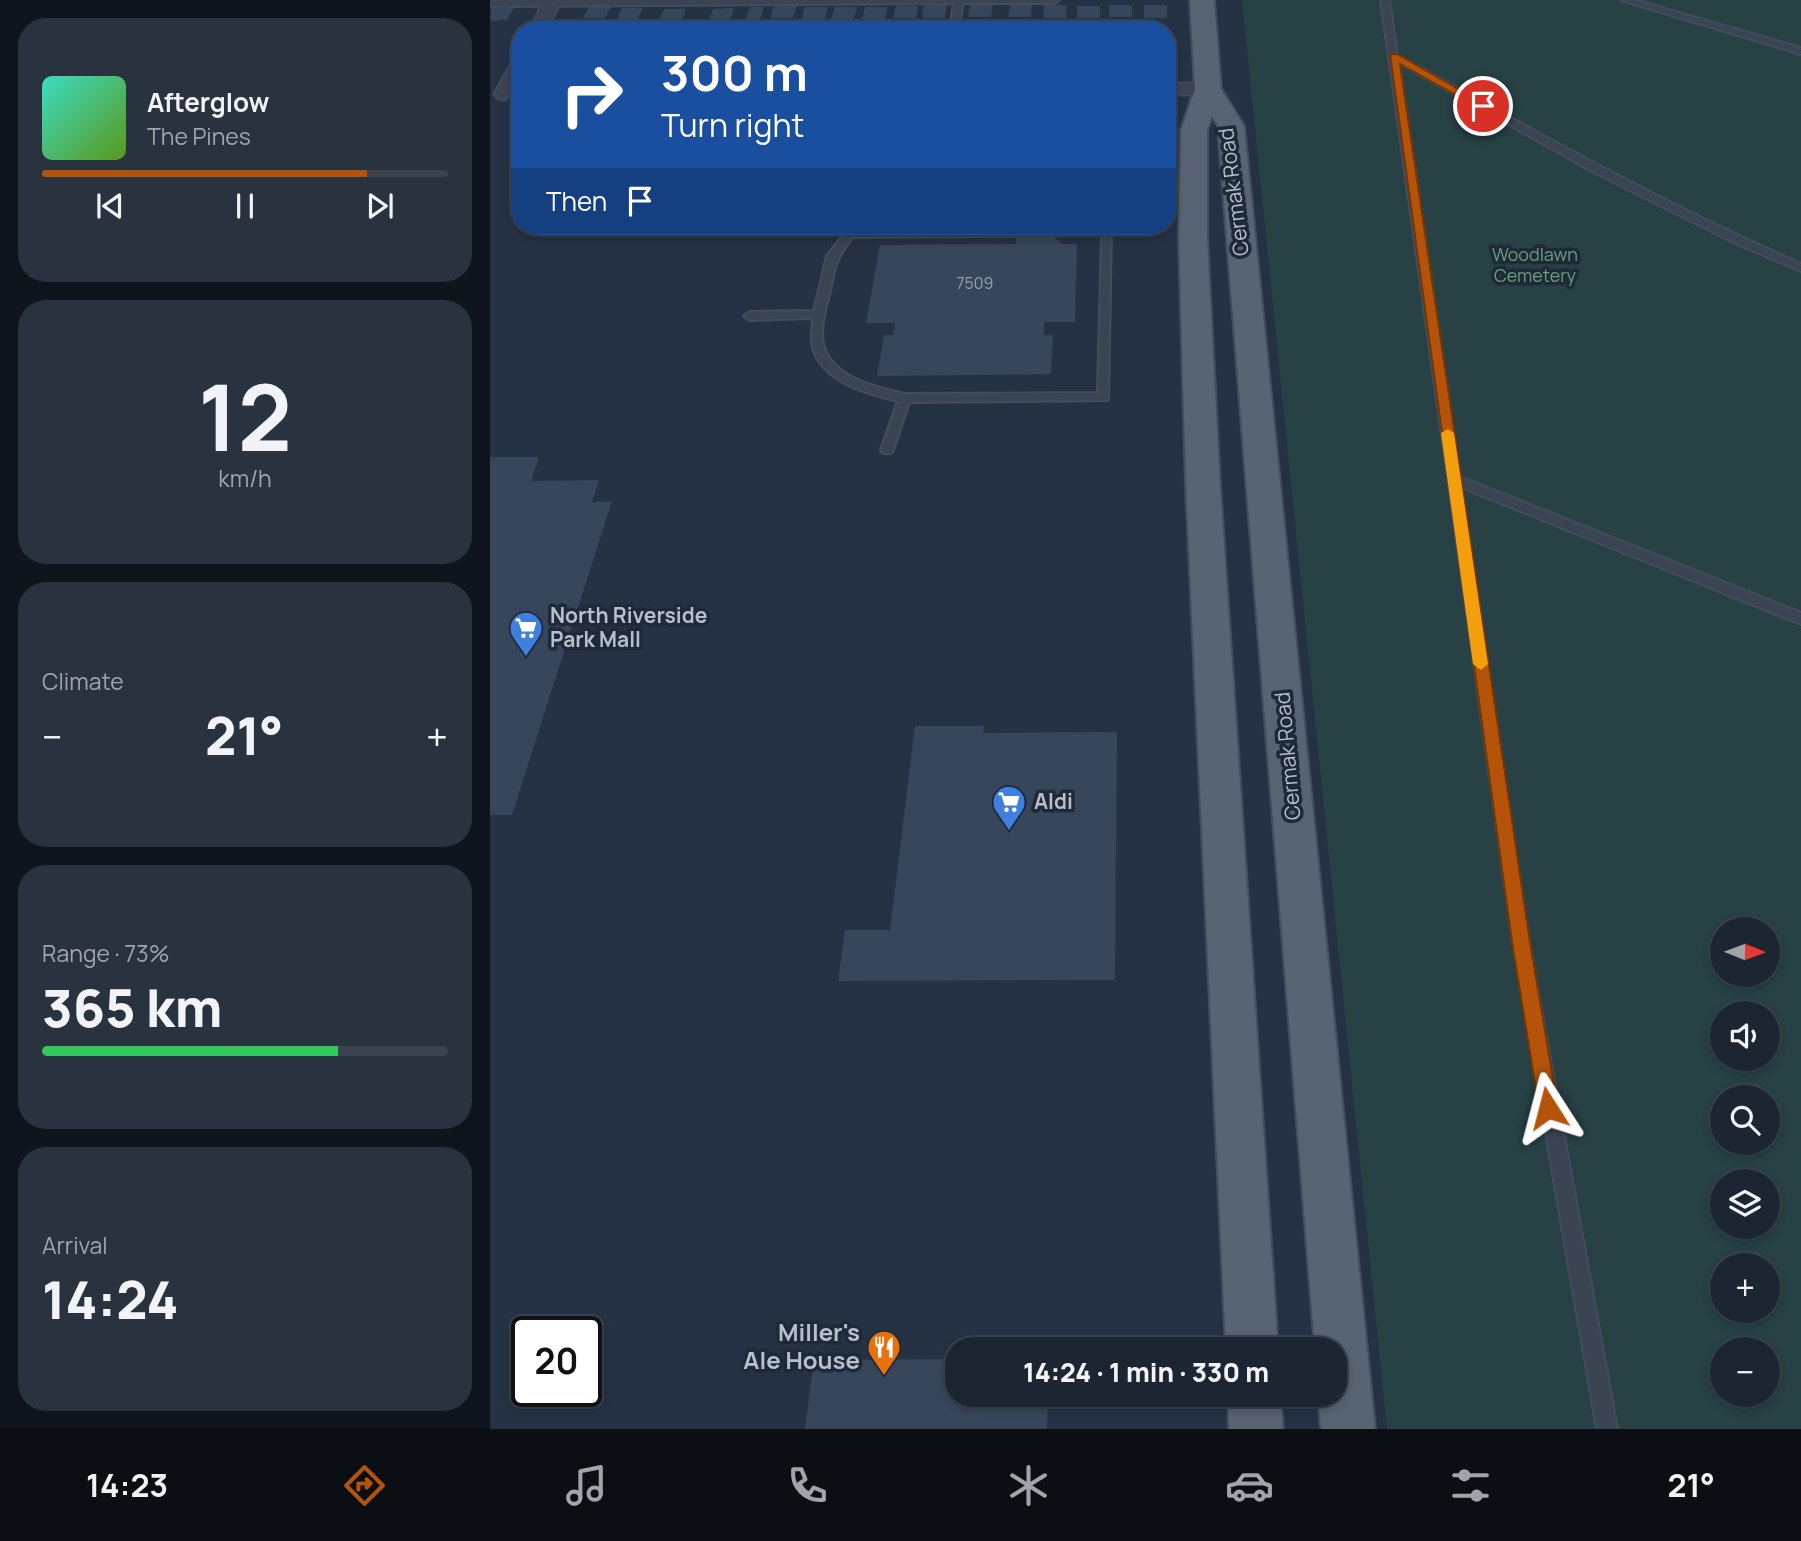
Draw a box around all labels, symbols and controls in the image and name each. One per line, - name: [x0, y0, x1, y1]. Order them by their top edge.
- text: 300 m: [661, 39, 808, 106]
- icon: right: [546, 49, 637, 140]
- pin: [1453, 76, 1513, 136]
- text: Afterglow: [147, 84, 269, 120]
- icon: arrive: [1464, 87, 1502, 125]
- text: Turn right: [661, 103, 804, 147]
- text: The Pines: [147, 120, 251, 152]
- street label: Cermak Road: [1211, 127, 1255, 258]
- icon: arrive: [621, 182, 659, 220]
- text: Then: [546, 183, 607, 219]
- icon: previous: [91, 187, 129, 225]
- icon: pause: [226, 187, 264, 225]
- icon: next: [361, 187, 399, 225]
- park label: Woodlawn Cemetery: [1492, 242, 1578, 287]
- house number: 7509: [957, 272, 993, 294]
- text: 12: [198, 354, 292, 478]
- text: km/h: [218, 462, 272, 494]
- place label: North Riverside Park Mall: [550, 601, 707, 653]
- supermarket icon: North Riverside Park Mall: [507, 609, 545, 658]
- text: Climate: [42, 665, 124, 697]
- street label: Cermak Road: [1267, 691, 1307, 821]
- text: 21°: [205, 700, 284, 771]
- text: −: [42, 710, 63, 762]
- text: +: [426, 710, 448, 762]
- supermarket icon: Aldi: [990, 783, 1028, 832]
- place label: Aldi: [1034, 787, 1073, 815]
- north arrow: [1710, 917, 1780, 987]
- map controls: [1710, 917, 1780, 1407]
- text: Range · 73%: [42, 937, 169, 969]
- text: 365 km: [42, 972, 222, 1043]
- button: sound: [1710, 1001, 1780, 1071]
- position arrow: [1511, 1071, 1585, 1145]
- button: search: [1710, 1085, 1780, 1155]
- button: layers: [1710, 1169, 1780, 1239]
- text: Arrival: [42, 1229, 108, 1261]
- button: +: [1710, 1253, 1780, 1323]
- text: 14:24: [42, 1264, 179, 1335]
- place label: Miller's Ale House: [743, 1315, 860, 1376]
- speed limit sign: 20: [511, 1316, 602, 1407]
- restaurant icon: Miller's Ale House: [865, 1328, 903, 1377]
- button: −: [1710, 1337, 1780, 1407]
- text: 14:24 · 1 min · 330 m: [1023, 1354, 1269, 1390]
- icon: directions: [340, 1461, 389, 1510]
- icon: music: [562, 1461, 611, 1510]
- icon: phone: [783, 1461, 832, 1510]
- icon: climate: [1004, 1461, 1053, 1510]
- icon: car: [1225, 1461, 1274, 1510]
- icon: filters: [1446, 1461, 1495, 1510]
- text: 14:23: [86, 1463, 168, 1507]
- text: 21°: [1667, 1463, 1715, 1507]

